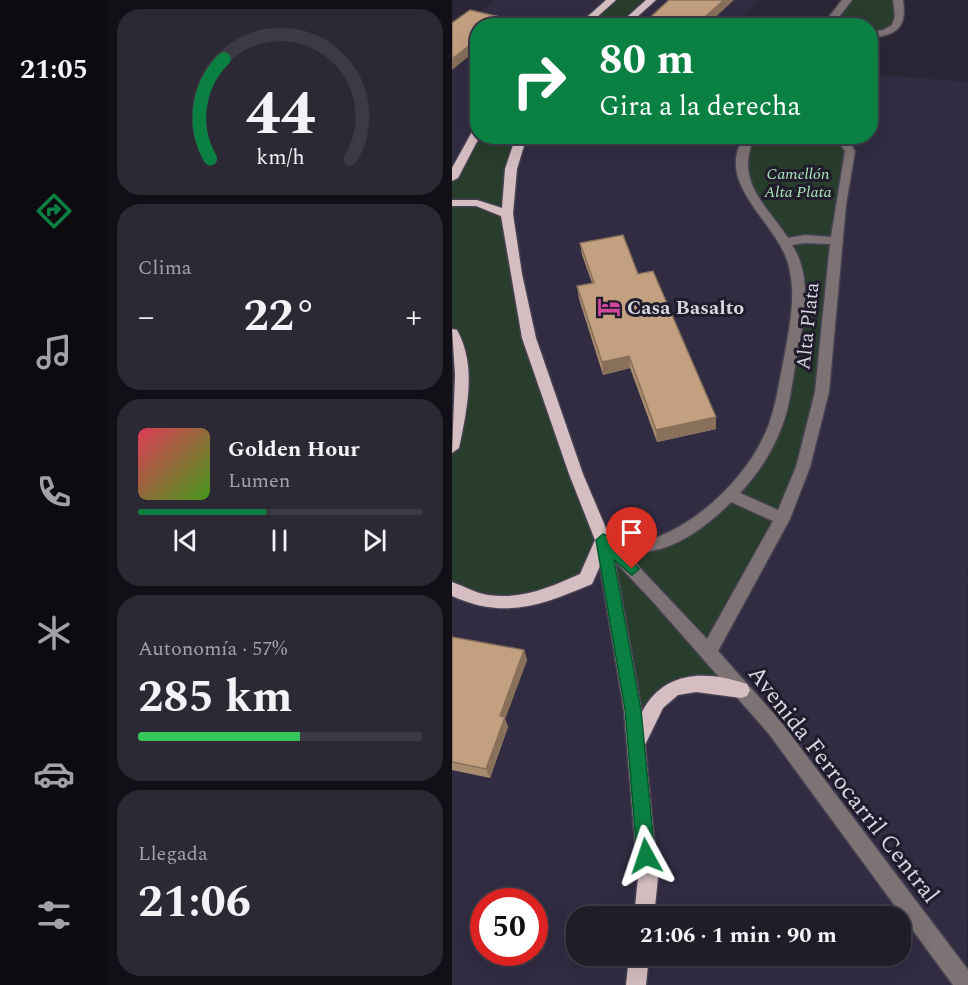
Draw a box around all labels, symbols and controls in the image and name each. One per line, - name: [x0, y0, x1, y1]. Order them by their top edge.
- text: 80 m: [599, 29, 694, 92]
- icon: right: [500, 42, 578, 120]
- text: 21:05: [20, 49, 88, 91]
- text: 44: [245, 67, 315, 162]
- text: Gira a la derecha: [599, 86, 801, 128]
- text: km/h: [256, 141, 304, 174]
- park label: Camellón Alta Plata: [763, 162, 832, 204]
- icon: directions: [33, 190, 75, 232]
- text: Clima: [138, 253, 192, 283]
- street label: Alta Plata: [788, 281, 828, 371]
- text: 22°: [244, 282, 317, 351]
- text: −: [138, 292, 155, 342]
- text: +: [406, 292, 422, 342]
- place label: Casa Basalto: [627, 293, 744, 323]
- hotel icon: Casa Basalto: [596, 294, 622, 320]
- icon: music: [33, 331, 75, 373]
- text: Golden Hour: [228, 433, 360, 466]
- text: Lumen: [228, 466, 290, 496]
- icon: phone: [33, 471, 75, 513]
- pin: [606, 507, 657, 569]
- icon: arrive: [615, 516, 648, 549]
- icon: previous: [169, 524, 202, 557]
- icon: pause: [263, 524, 296, 557]
- icon: next: [358, 524, 391, 557]
- icon: climate: [33, 612, 75, 654]
- text: Autonomía · 57%: [138, 634, 287, 664]
- street label: Avenida Ferrocarril Central: [739, 658, 948, 911]
- text: 285 km: [138, 663, 293, 732]
- icon: car: [33, 753, 75, 795]
- position arrow: [614, 824, 678, 888]
- text: Llegada: [138, 839, 208, 869]
- text: 21:06: [138, 868, 251, 937]
- speed limit sign: 50: [470, 888, 548, 966]
- icon: filters: [33, 894, 75, 936]
- text: 21:06 · 1 min · 90 m: [640, 919, 837, 952]

